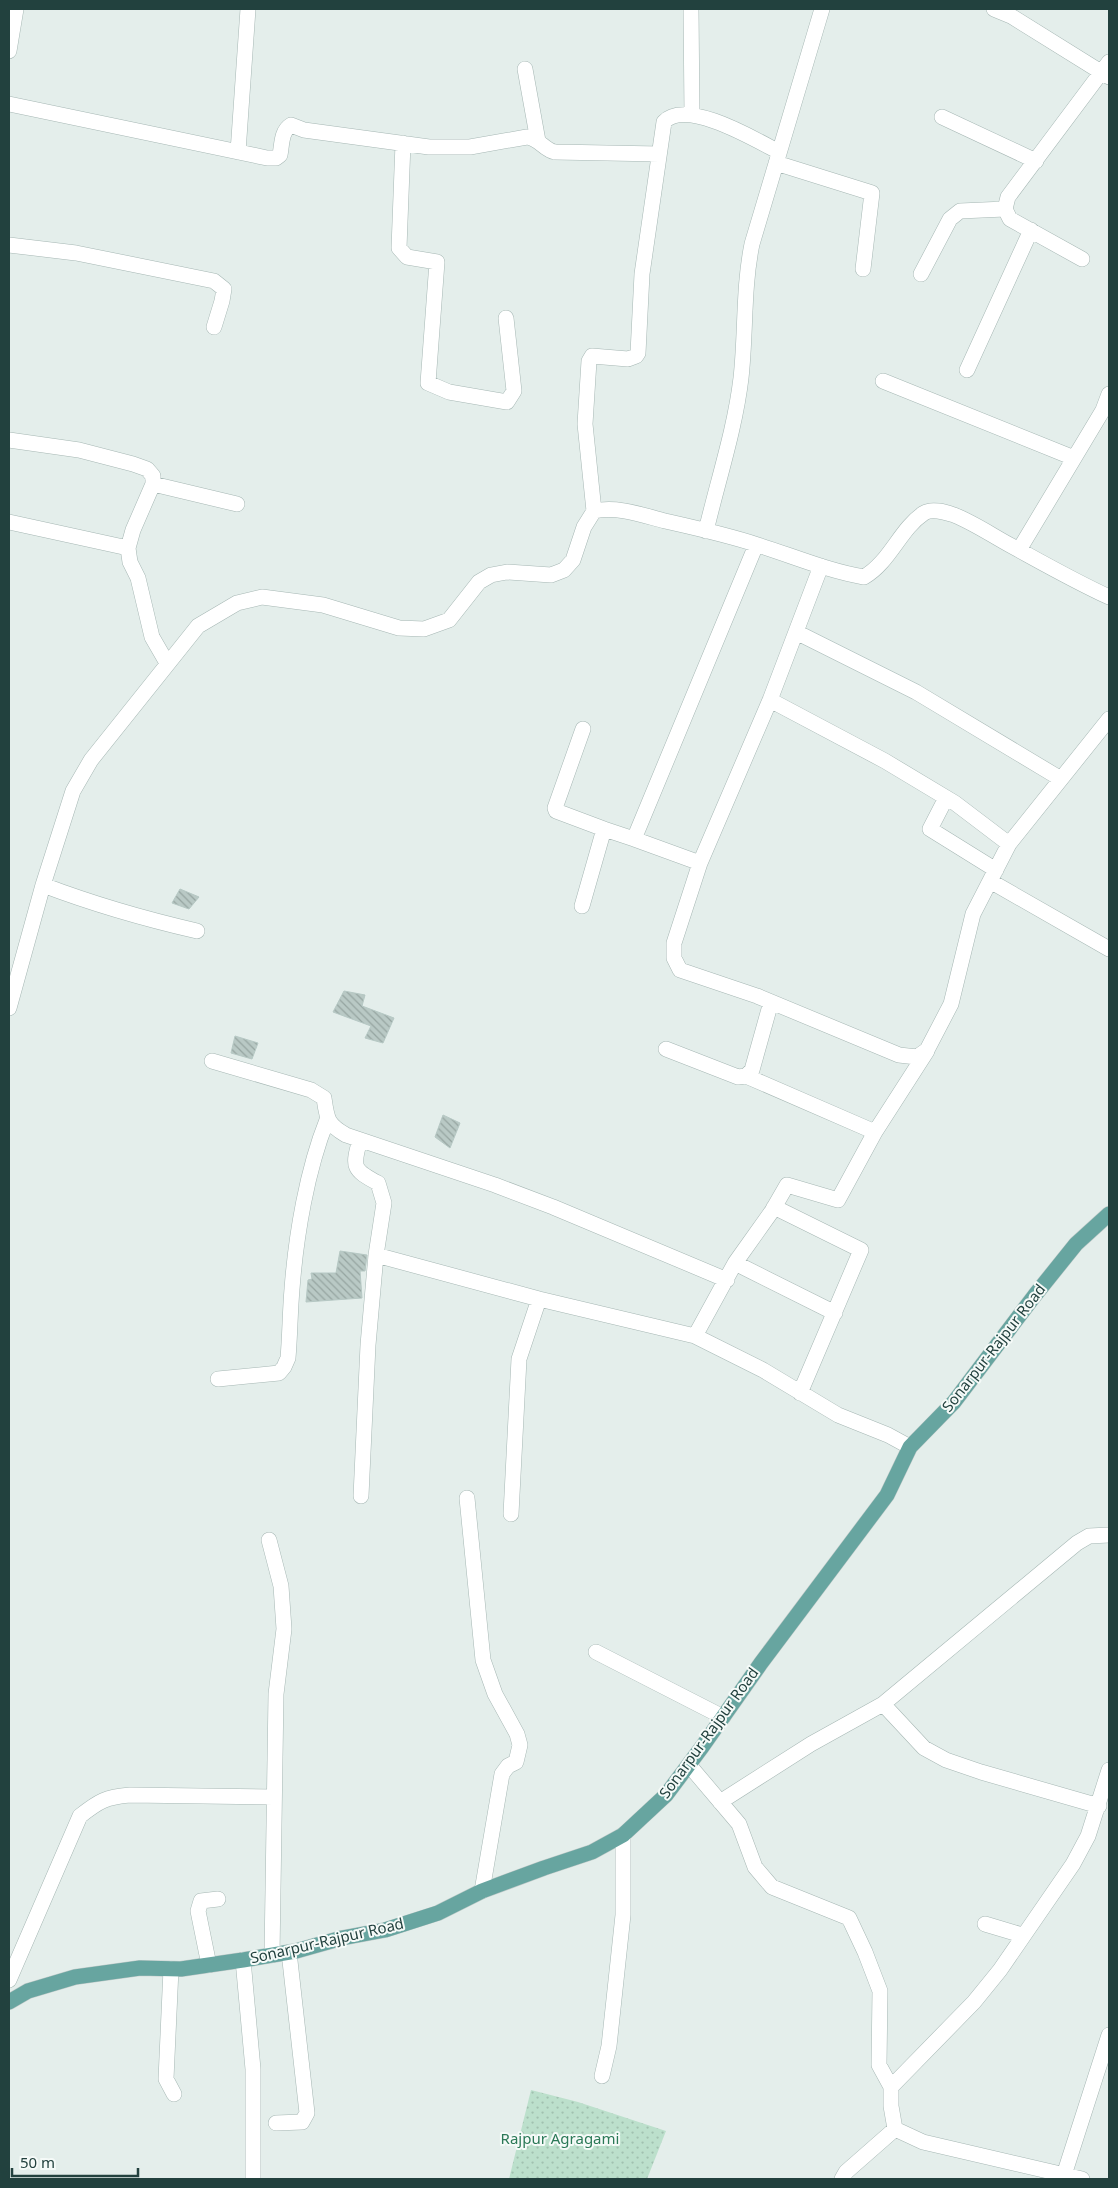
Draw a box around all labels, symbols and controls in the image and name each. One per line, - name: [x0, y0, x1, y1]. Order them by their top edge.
- street label: Sonarpur-Rajpur Road: [937, 1279, 1049, 1415]
- street label: Sonarpur-Rajpur Road: [654, 1663, 762, 1802]
- street label: Sonarpur-Rajpur Road: [248, 1913, 405, 1967]
- park label: Rajpur Agragami: [501, 2128, 619, 2148]
- scale bar: [12, 2146, 139, 2178]
- text: 50 m: [20, 2152, 55, 2172]

